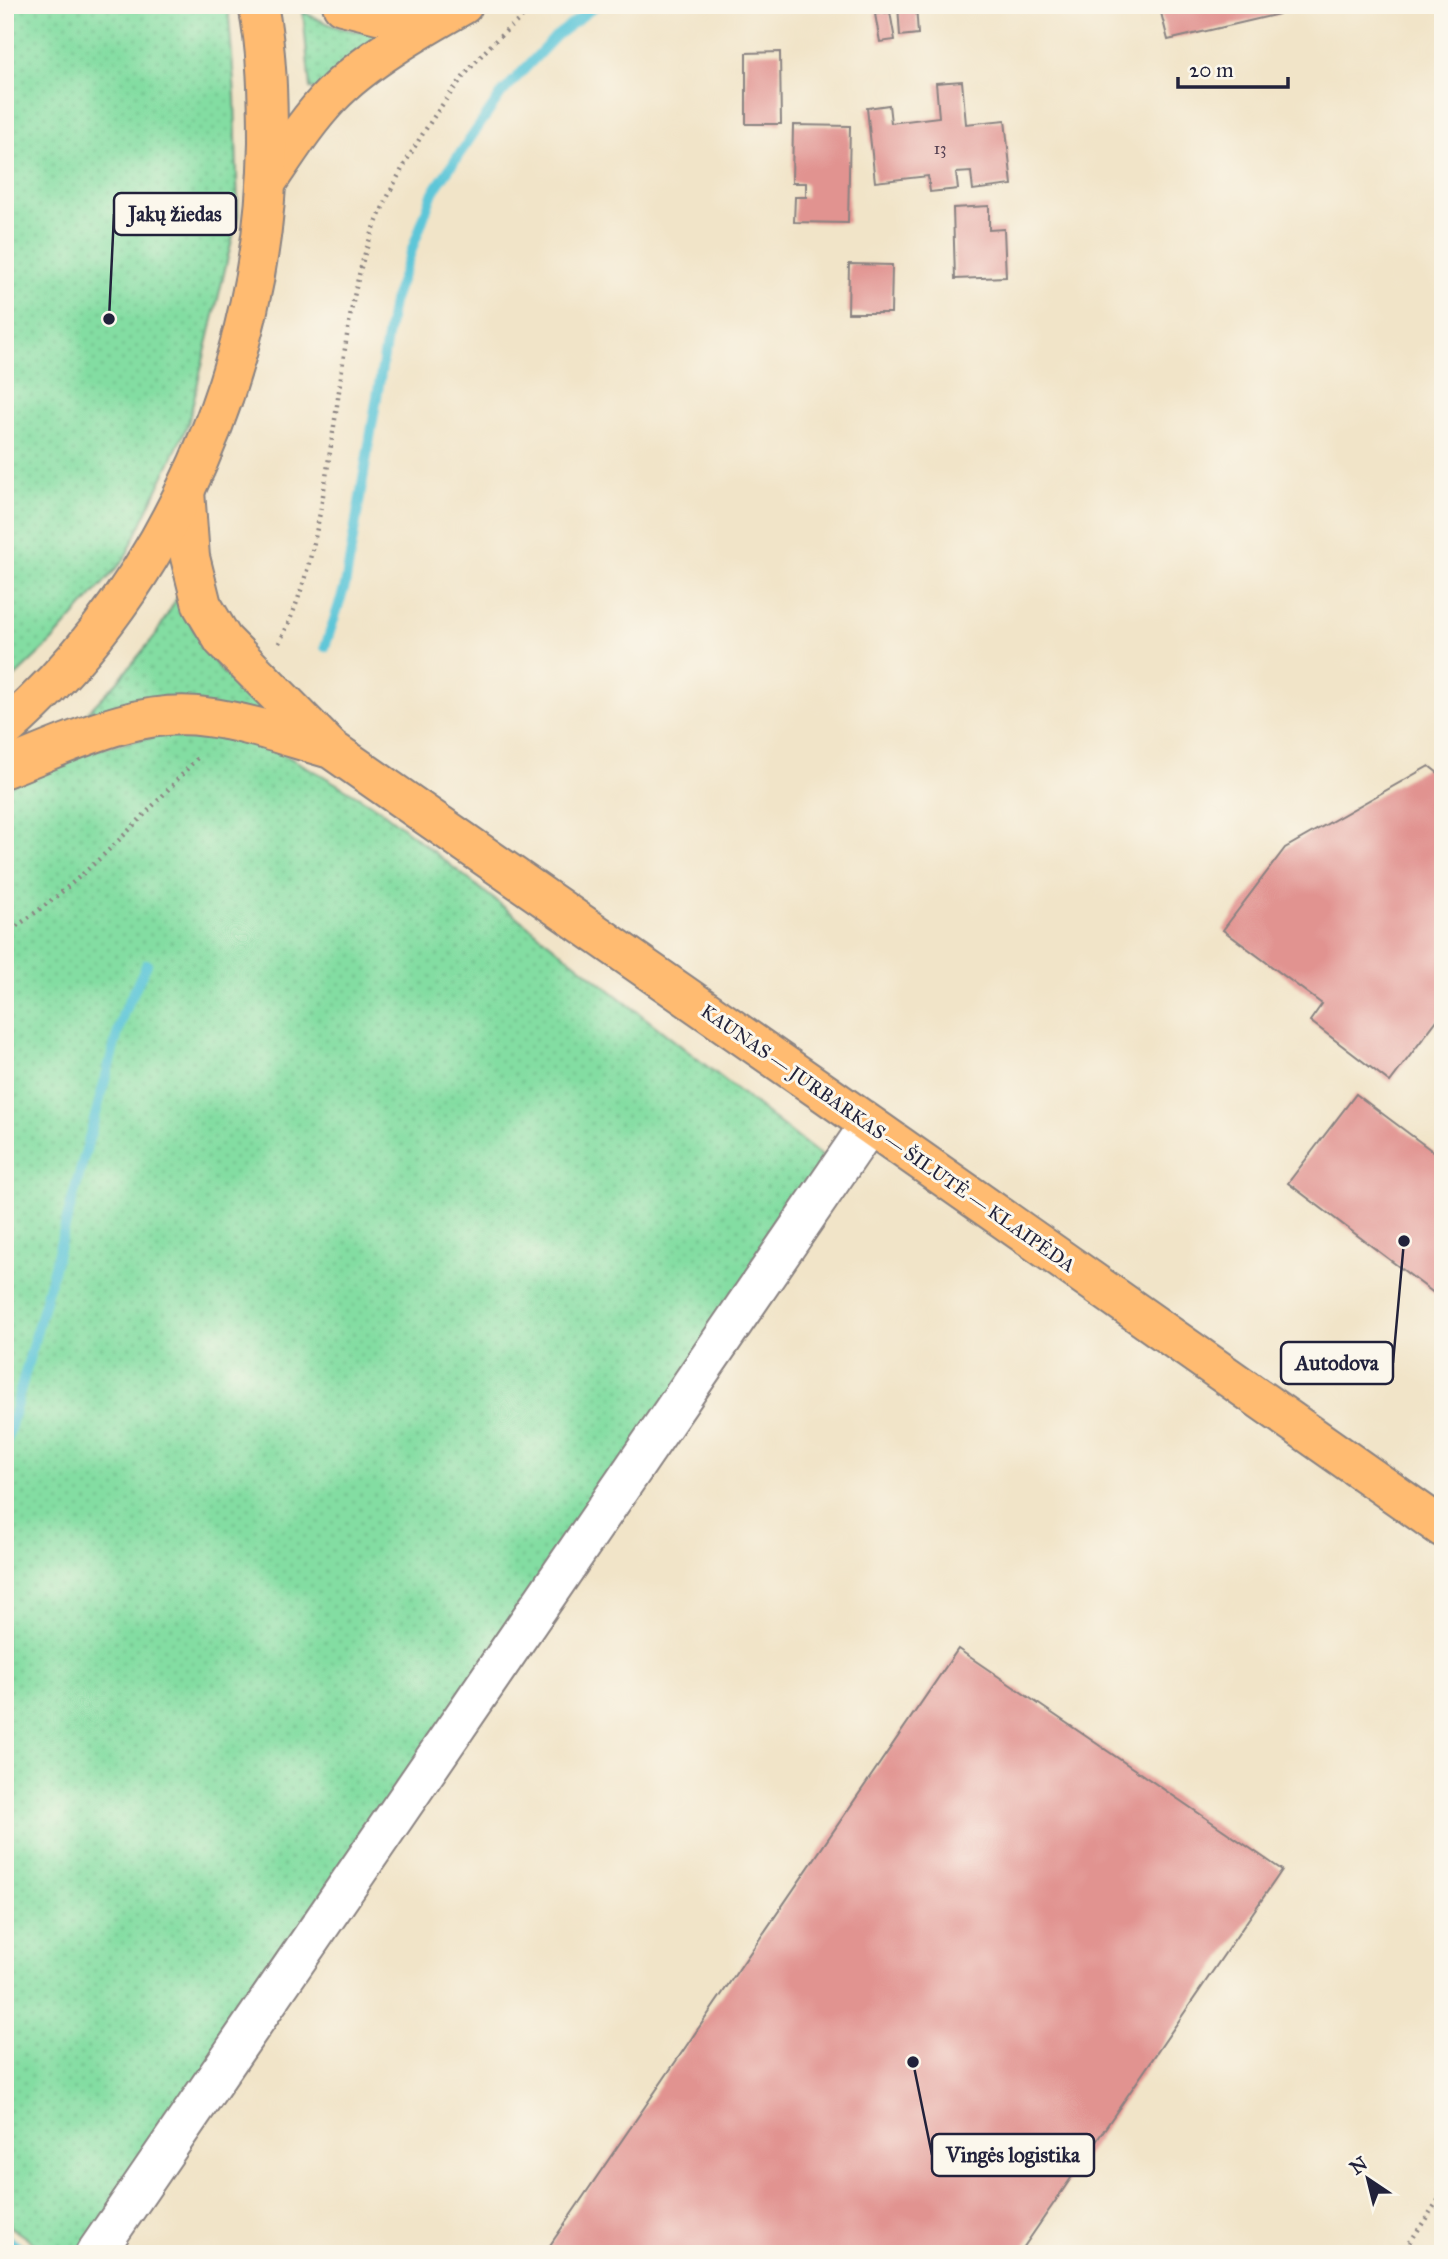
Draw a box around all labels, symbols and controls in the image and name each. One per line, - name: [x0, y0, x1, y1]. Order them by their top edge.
- scale bar: [1178, 46, 1289, 90]
- text: 20 m: [1189, 57, 1234, 83]
- house number: 13: [934, 139, 946, 158]
- callout: Jakų žiedas: [114, 193, 236, 235]
- text: Jakų žiedas: [125, 201, 222, 228]
- street label: KAUNAS — JURBARKAS — ŠILUTĖ — KLAIPĖDA: [696, 999, 1080, 1278]
- callout: Autodova: [1281, 1342, 1393, 1384]
- text: Autodova: [1293, 1350, 1380, 1376]
- callout: Vingės logistika: [932, 2134, 1094, 2176]
- text: Vingės logistika: [945, 2142, 1081, 2168]
- north arrow: [1332, 2144, 1402, 2214]
- text: N: [1345, 2151, 1372, 2180]

